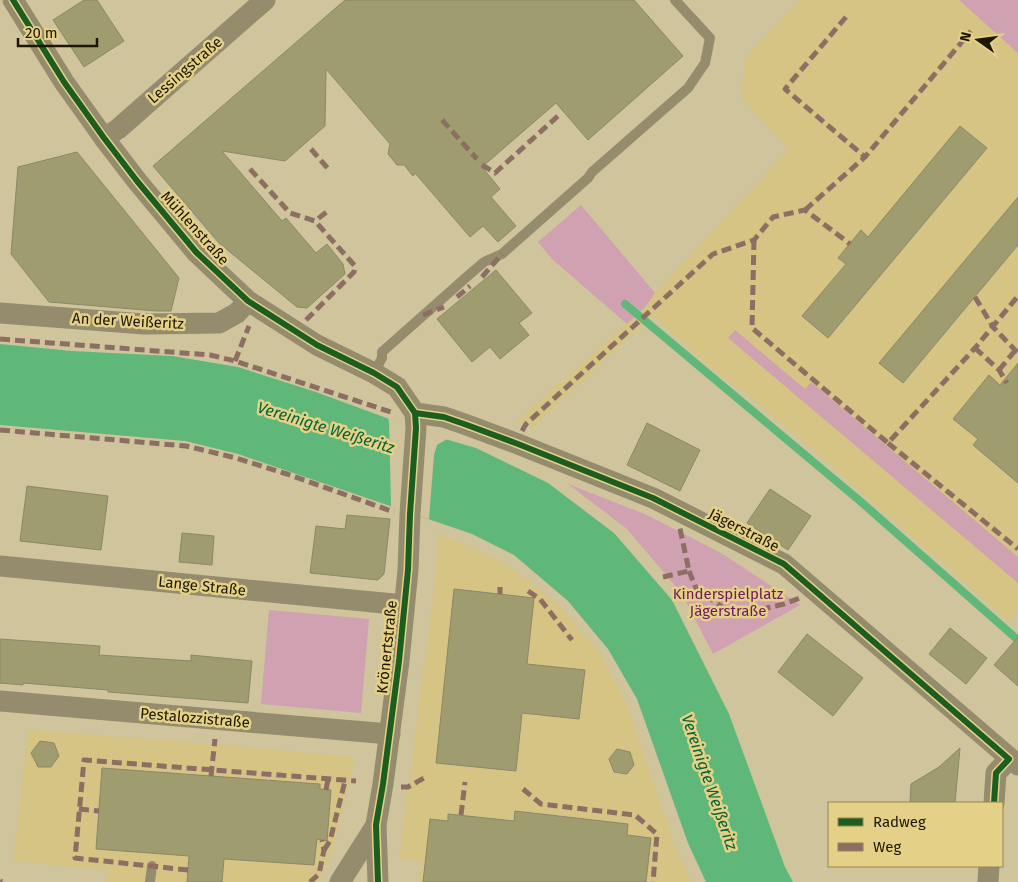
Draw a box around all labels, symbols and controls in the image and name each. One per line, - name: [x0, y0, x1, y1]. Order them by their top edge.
- scale bar: [18, 15, 96, 47]
- north arrow: [953, 15, 1003, 65]
- text: 20 m: [25, 24, 58, 42]
- text: N: [956, 30, 975, 44]
- street label: Lessingstraße: [144, 33, 226, 107]
- street label: Mühlenstraße: [157, 187, 233, 269]
- street label: An der Weißeritz: [72, 309, 185, 333]
- water label: Vereinigte Weißeritz: [255, 398, 397, 457]
- street label: Jägerstraße: [706, 505, 782, 555]
- street label: Lange Straße: [157, 572, 247, 600]
- park label: Kinderspielplatz Jägerstraße: [673, 585, 784, 620]
- street label: Krönertstraße: [373, 599, 401, 695]
- street label: Pestalozzistraße: [139, 704, 251, 732]
- water label: Vereinigte Weißeritz: [677, 712, 742, 853]
- legend: [828, 802, 1003, 867]
- text: Radweg: [873, 813, 926, 831]
- text: Weg: [873, 838, 901, 856]

